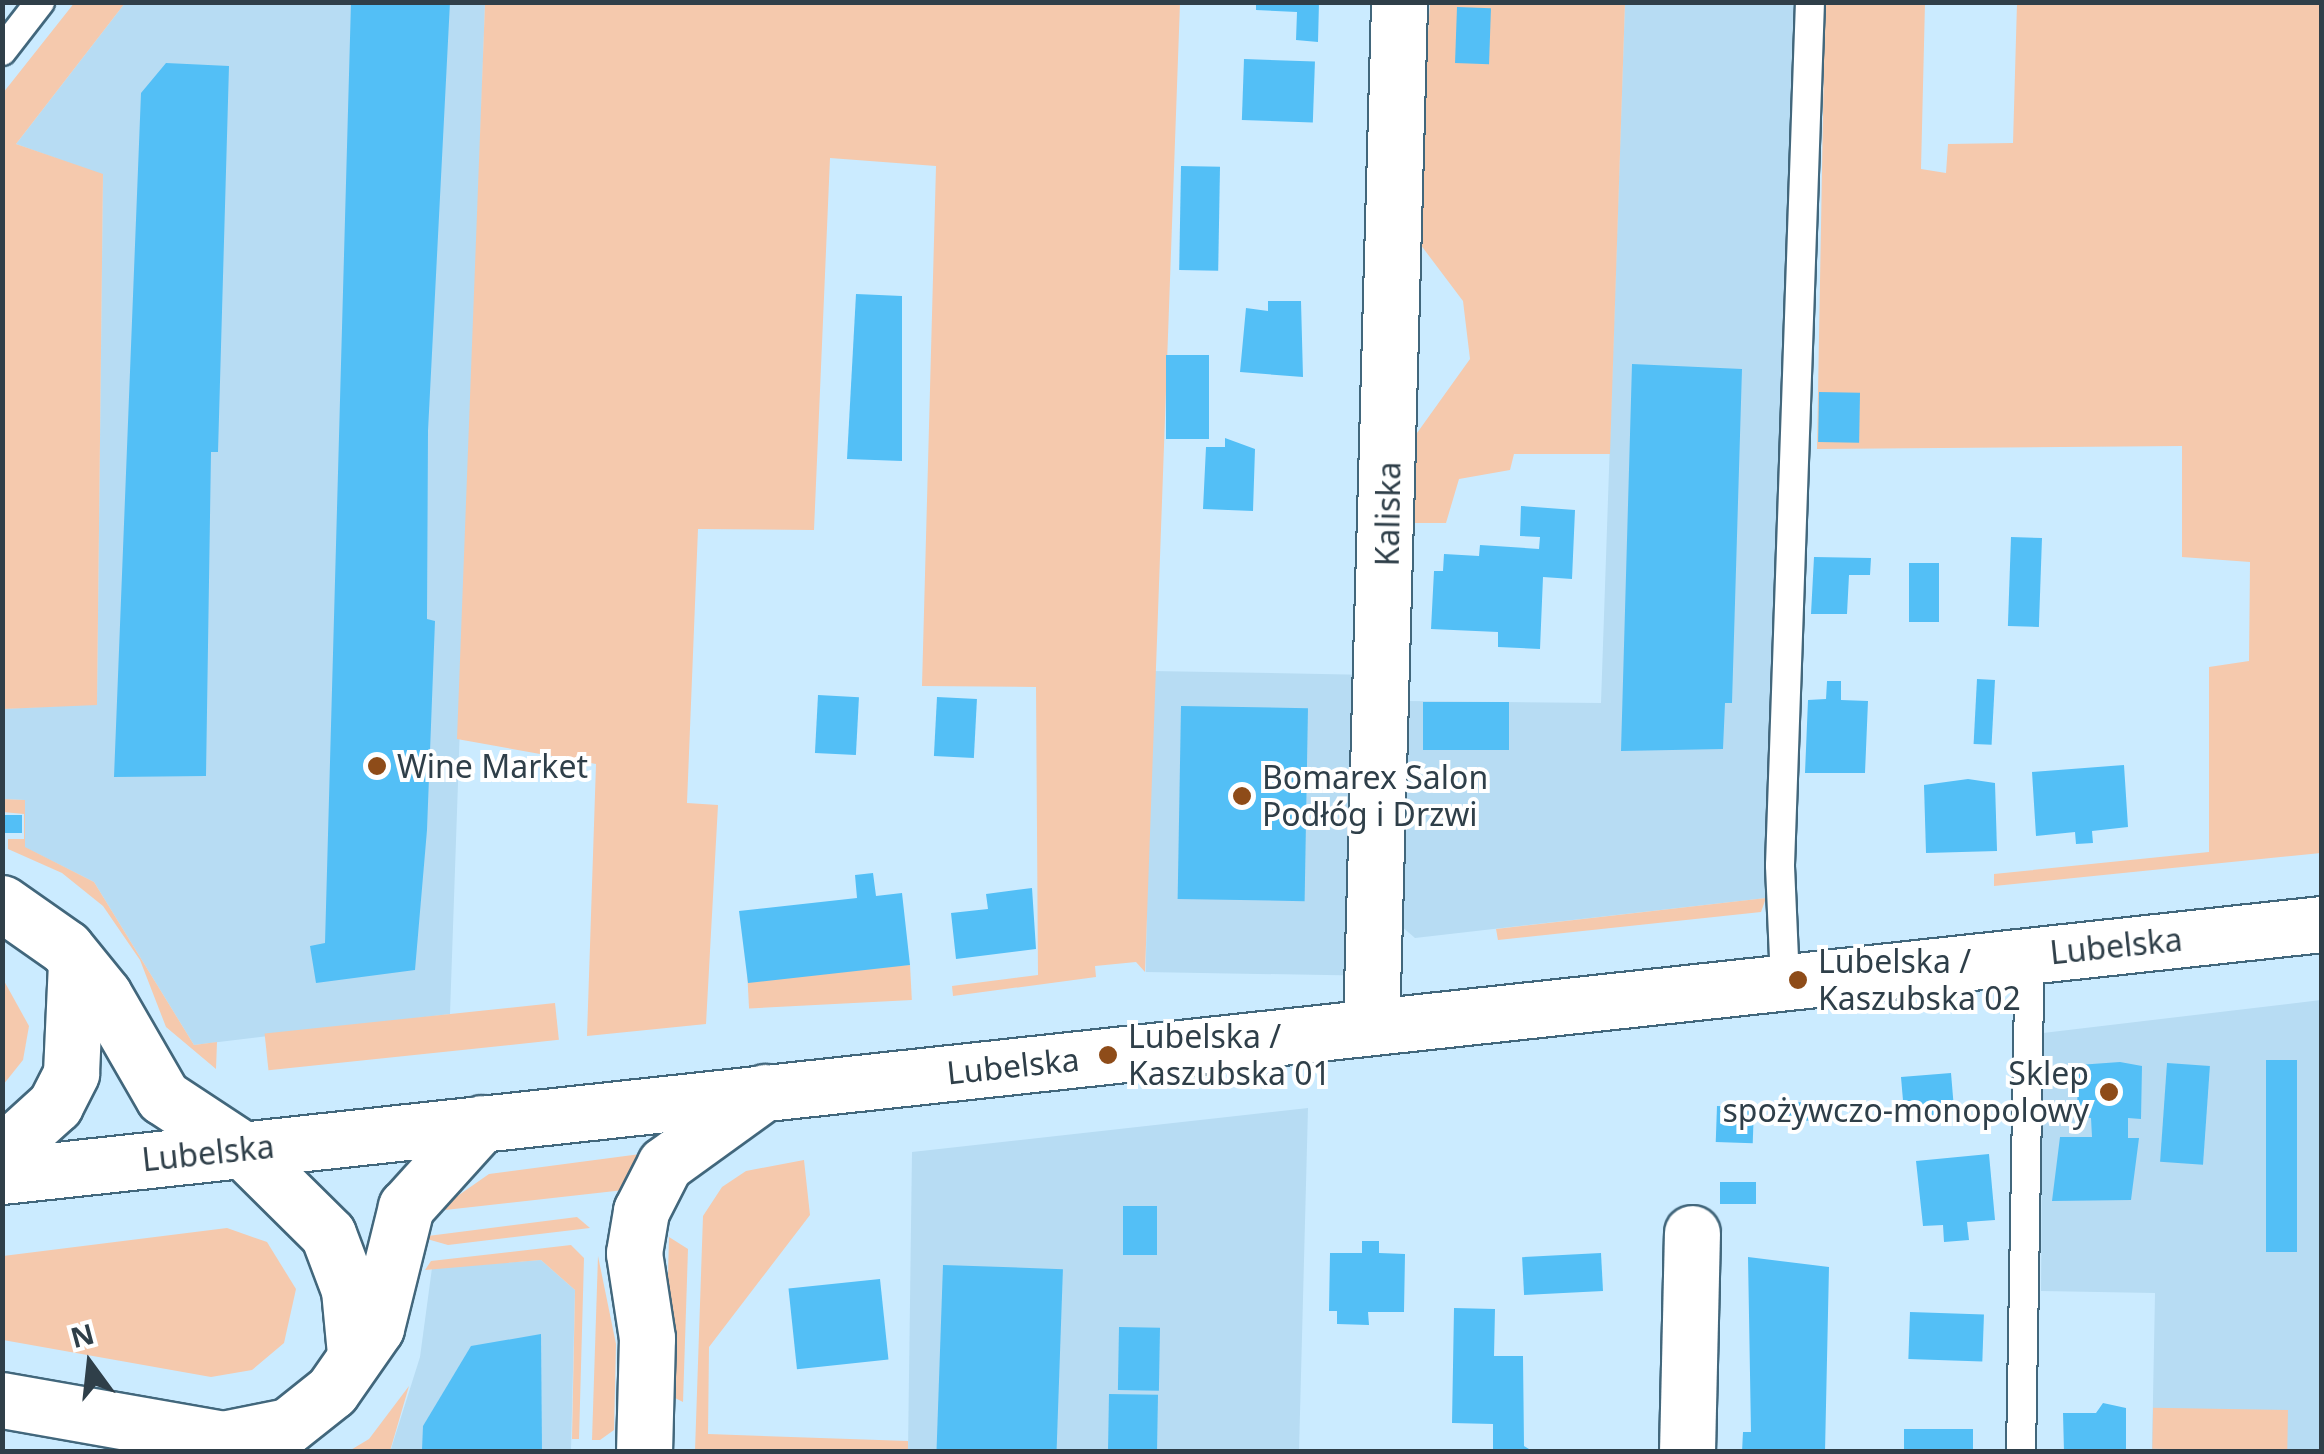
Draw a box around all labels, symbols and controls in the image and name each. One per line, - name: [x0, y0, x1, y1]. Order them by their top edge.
- street label: Kaliska: [1368, 461, 1408, 567]
- place label: Wine Market: [397, 747, 588, 785]
- marker: Wine Market: [366, 755, 388, 777]
- place label: Bomarex Salon Podłóg i Drzwi: [1262, 759, 1488, 834]
- marker: Bomarex Salon Podłóg i Drzwi: [1231, 785, 1253, 807]
- street label: Lubelska: [2048, 920, 2184, 972]
- place label: Lubelska / Kaszubska 02: [1818, 943, 2021, 1018]
- marker: Lubelska / Kaszubska 02: [1787, 969, 1809, 991]
- place label: Lubelska / Kaszubska 01: [1128, 1018, 1331, 1093]
- street label: Lubelska: [945, 1040, 1081, 1092]
- marker: Lubelska / Kaszubska 01: [1097, 1044, 1119, 1066]
- place label: Sklep spożywczo-monopolowy: [1722, 1055, 2089, 1130]
- marker: Sklep spożywczo-monopolowy: [2098, 1081, 2120, 1103]
- street label: Lubelska: [140, 1127, 276, 1179]
- north arrow: [40, 1314, 140, 1414]
- text: N: [66, 1314, 98, 1356]

